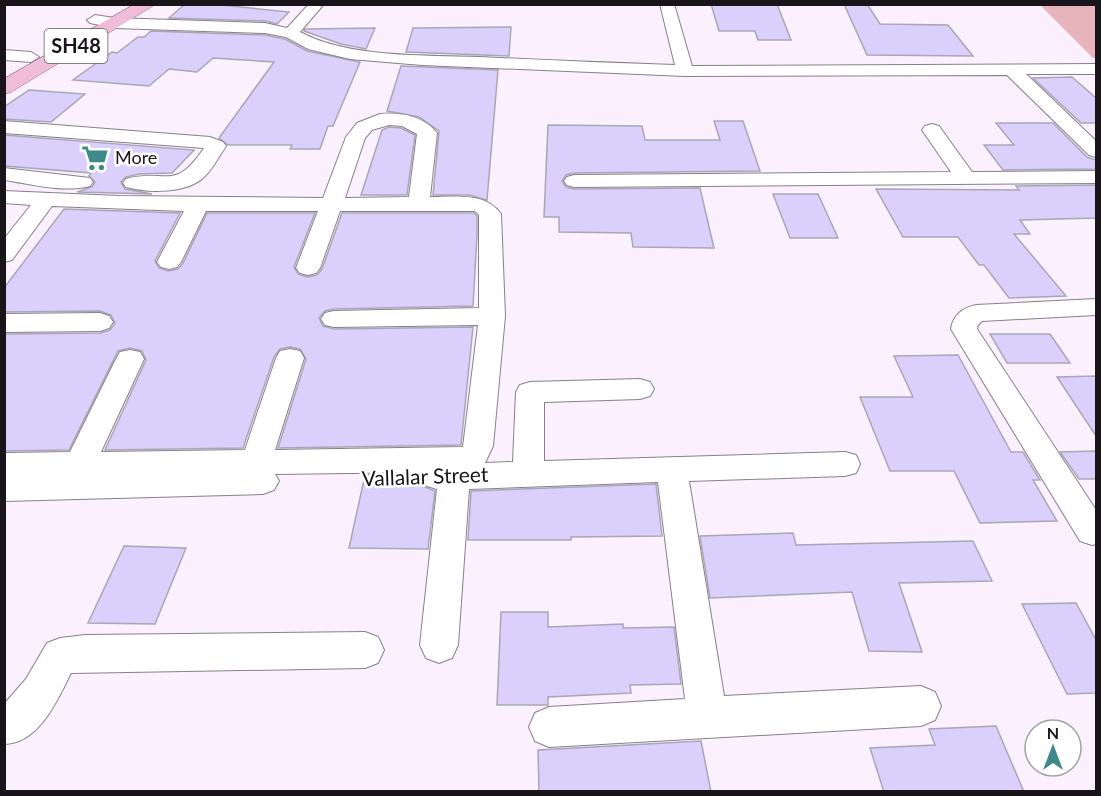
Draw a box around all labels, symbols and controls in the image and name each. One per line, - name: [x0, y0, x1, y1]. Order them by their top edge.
- road number: SH48: [44, 29, 107, 63]
- supermarket icon: More: [80, 143, 110, 173]
- place label: More: [115, 146, 157, 168]
- street label: Vallalar Street: [361, 461, 489, 490]
- north arrow: [1023, 718, 1083, 778]
- text: N: [1047, 723, 1059, 742]

